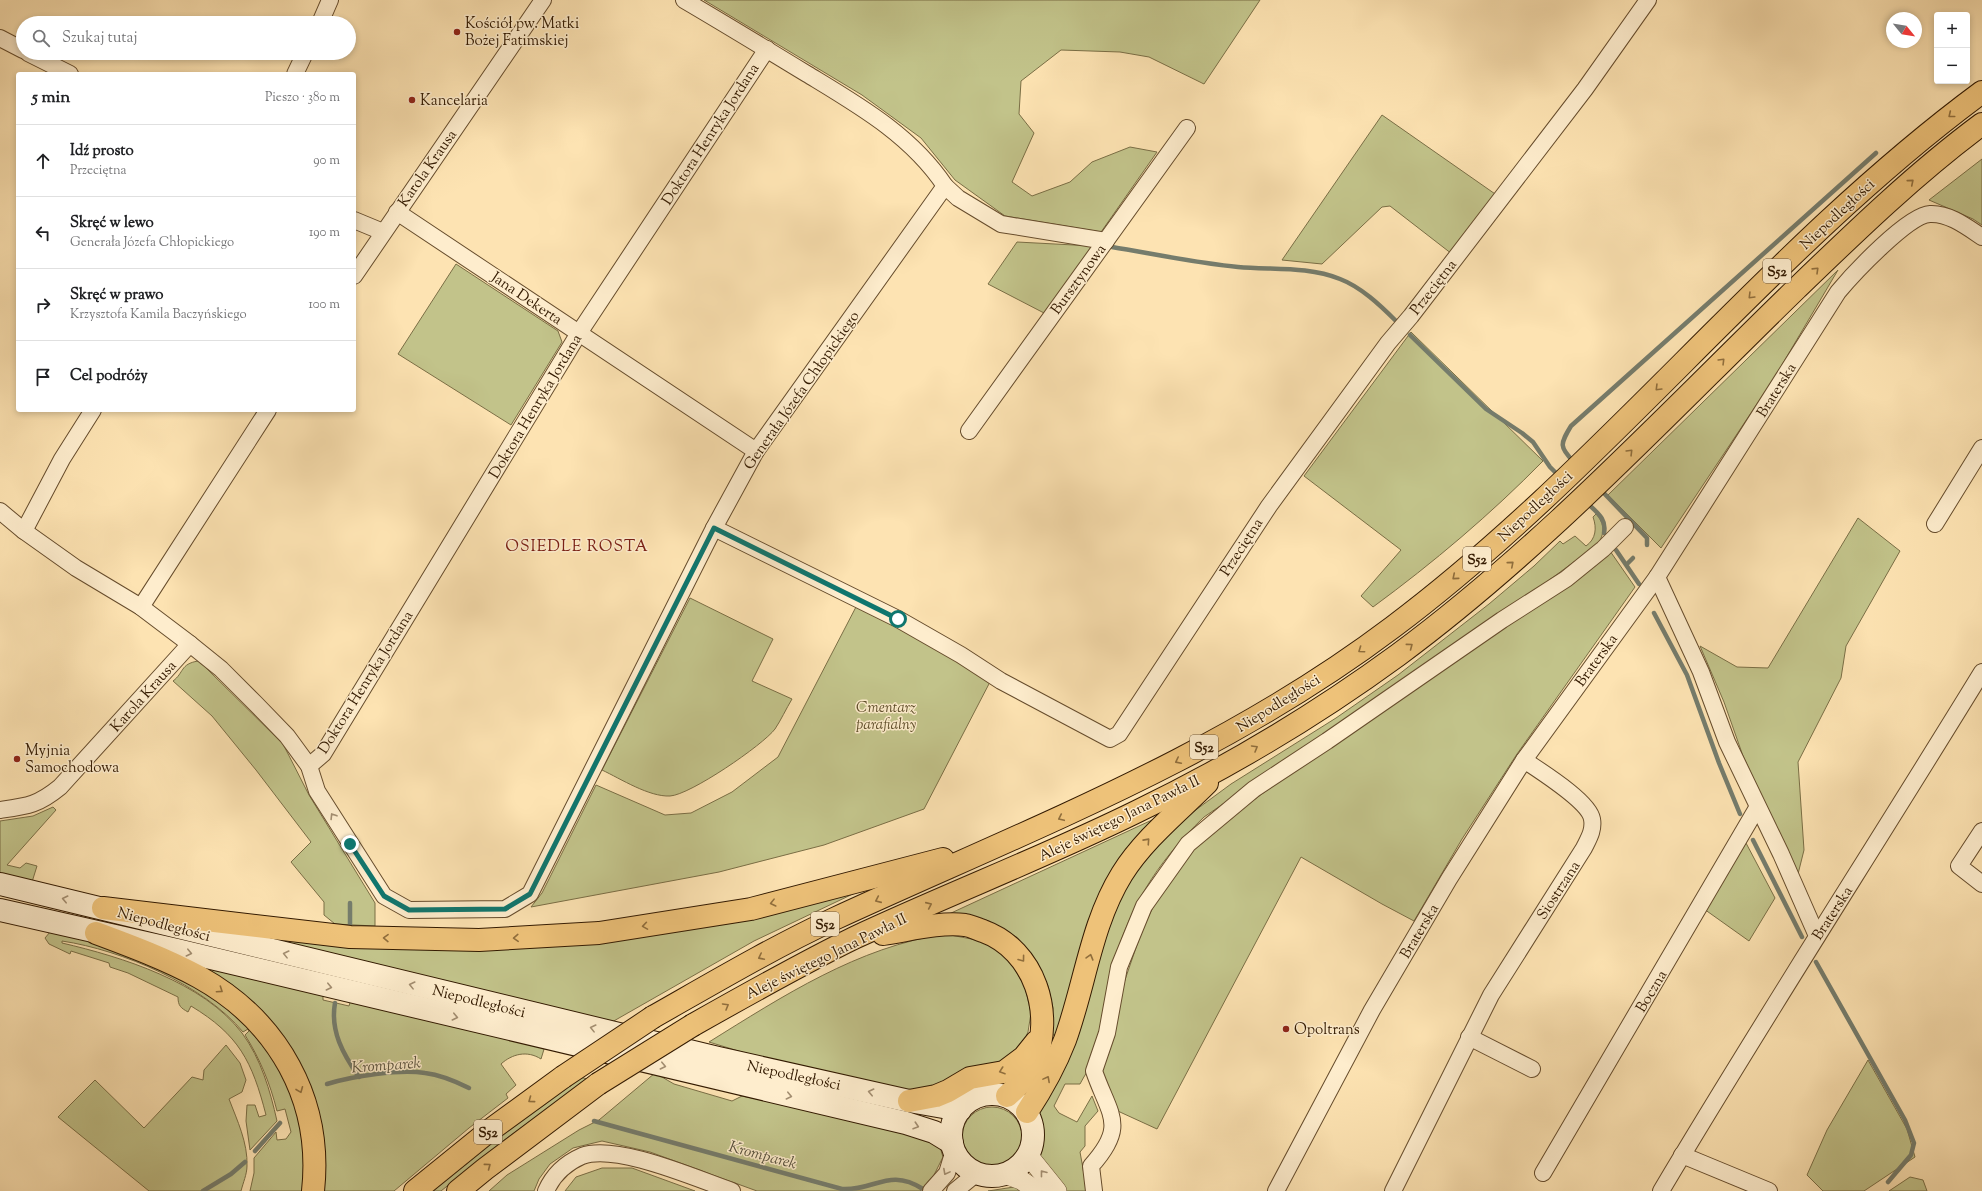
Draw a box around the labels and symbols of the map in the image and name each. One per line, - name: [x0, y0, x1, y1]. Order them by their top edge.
- north arrow: [1886, 12, 1922, 48]
- place label: Kościół pw. Matki Bożej Fatimskiej: [465, 14, 579, 52]
- marker: Kościół pw. Matki Bożej Fatimskiej: [452, 27, 462, 37]
- street label: Doktora Henryka Jordana: [657, 60, 765, 210]
- place label: Kancelaria: [420, 91, 488, 112]
- marker: Kancelaria: [407, 95, 417, 105]
- one-way arrow: [1948, 111, 1955, 118]
- street label: Karola Krausa: [394, 126, 463, 212]
- street label: Niepodległości: [1796, 175, 1880, 255]
- one-way arrow: [1906, 179, 1914, 186]
- street label: Bursztynowa: [1046, 240, 1112, 319]
- street label: Przeciętna: [1406, 256, 1463, 320]
- road number: S52: [1763, 259, 1791, 283]
- street label: Jana Dekerta: [486, 267, 566, 331]
- one-way arrow: [1811, 268, 1819, 275]
- one-way arrow: [1748, 291, 1756, 299]
- street label: Generała Józefa Chłopickiego: [739, 307, 865, 474]
- street label: Doktora Henryka Jordana: [485, 330, 588, 483]
- one-way arrow: [1717, 358, 1725, 366]
- street label: Braterska: [1752, 359, 1802, 422]
- one-way arrow: [1655, 383, 1663, 390]
- one-way arrow: [1625, 449, 1633, 457]
- street label: Niepodległości: [1494, 467, 1578, 547]
- street label: Przeciętna: [1216, 515, 1269, 581]
- district label: OSIEDLE ROSTA: [505, 536, 649, 559]
- road number: S52: [1463, 547, 1491, 571]
- one-way arrow: [1506, 561, 1514, 568]
- one-way arrow: [1452, 573, 1460, 580]
- street label: Doktora Henryka Jordana: [314, 607, 419, 758]
- route start: [889, 610, 907, 628]
- street label: Braterska: [1571, 630, 1624, 692]
- one-way arrow: [1406, 643, 1413, 650]
- one-way arrow: [1358, 645, 1365, 652]
- street label: Karola Krausa: [106, 656, 182, 737]
- street label: Niepodległości: [1233, 670, 1325, 738]
- park label: Cmentarz parafialny: [856, 698, 916, 736]
- road number: S52: [1190, 735, 1218, 759]
- place label: Myjnia Samochodowa: [25, 741, 119, 779]
- one-way arrow: [1251, 746, 1258, 753]
- marker: Myjnia Samochodowa: [12, 754, 22, 764]
- one-way arrow: [1175, 756, 1182, 764]
- street label: Aleje świętego Jana Pawła II: [1036, 771, 1204, 868]
- one-way arrow: [330, 813, 338, 820]
- one-way arrow: [1058, 813, 1065, 821]
- route end: [341, 835, 359, 853]
- one-way arrow: [1142, 839, 1149, 846]
- street label: Siostrzana: [1532, 857, 1586, 924]
- street label: Braterska: [1808, 883, 1859, 945]
- one-way arrow: [62, 895, 69, 904]
- one-way arrow: [874, 895, 882, 903]
- one-way arrow: [770, 898, 777, 907]
- street label: Braterska: [1396, 900, 1445, 963]
- one-way arrow: [925, 902, 932, 910]
- street label: Niepodległości: [115, 903, 212, 948]
- street label: Aleje świętego Jana Pawła II: [743, 909, 911, 1006]
- road number: S52: [811, 912, 839, 936]
- one-way arrow: [642, 921, 648, 930]
- one-way arrow: [513, 933, 519, 942]
- one-way arrow: [383, 934, 389, 942]
- one-way arrow: [186, 949, 192, 957]
- one-way arrow: [283, 951, 289, 959]
- one-way arrow: [757, 952, 765, 960]
- one-way arrow: [1085, 953, 1094, 960]
- one-way arrow: [1017, 955, 1024, 962]
- street label: Boczna: [1631, 967, 1673, 1017]
- one-way arrow: [409, 981, 416, 989]
- street label: Niepodległości: [430, 981, 527, 1024]
- one-way arrow: [326, 982, 332, 990]
- one-way arrow: [216, 986, 223, 993]
- one-way arrow: [722, 1003, 730, 1010]
- one-way arrow: [452, 1012, 459, 1021]
- place label: Opoltrans: [1294, 1020, 1360, 1041]
- marker: Opoltrans: [1281, 1024, 1291, 1034]
- one-way arrow: [590, 1025, 596, 1033]
- water label: Kromparek: [351, 1053, 422, 1080]
- street label: Niepodległości: [745, 1056, 843, 1097]
- one-way arrow: [660, 1062, 666, 1070]
- one-way arrow: [999, 1066, 1006, 1075]
- one-way arrow: [1042, 1076, 1050, 1083]
- one-way arrow: [296, 1087, 304, 1094]
- one-way arrow: [868, 1088, 874, 1096]
- one-way arrow: [786, 1091, 793, 1099]
- one-way arrow: [529, 1095, 536, 1102]
- road number: S52: [474, 1120, 502, 1144]
- one-way arrow: [912, 1121, 919, 1130]
- water label: Kromparek: [726, 1136, 799, 1177]
- one-way arrow: [484, 1164, 491, 1171]
- one-way arrow: [943, 1168, 951, 1175]
- one-way arrow: [1040, 1170, 1047, 1177]

